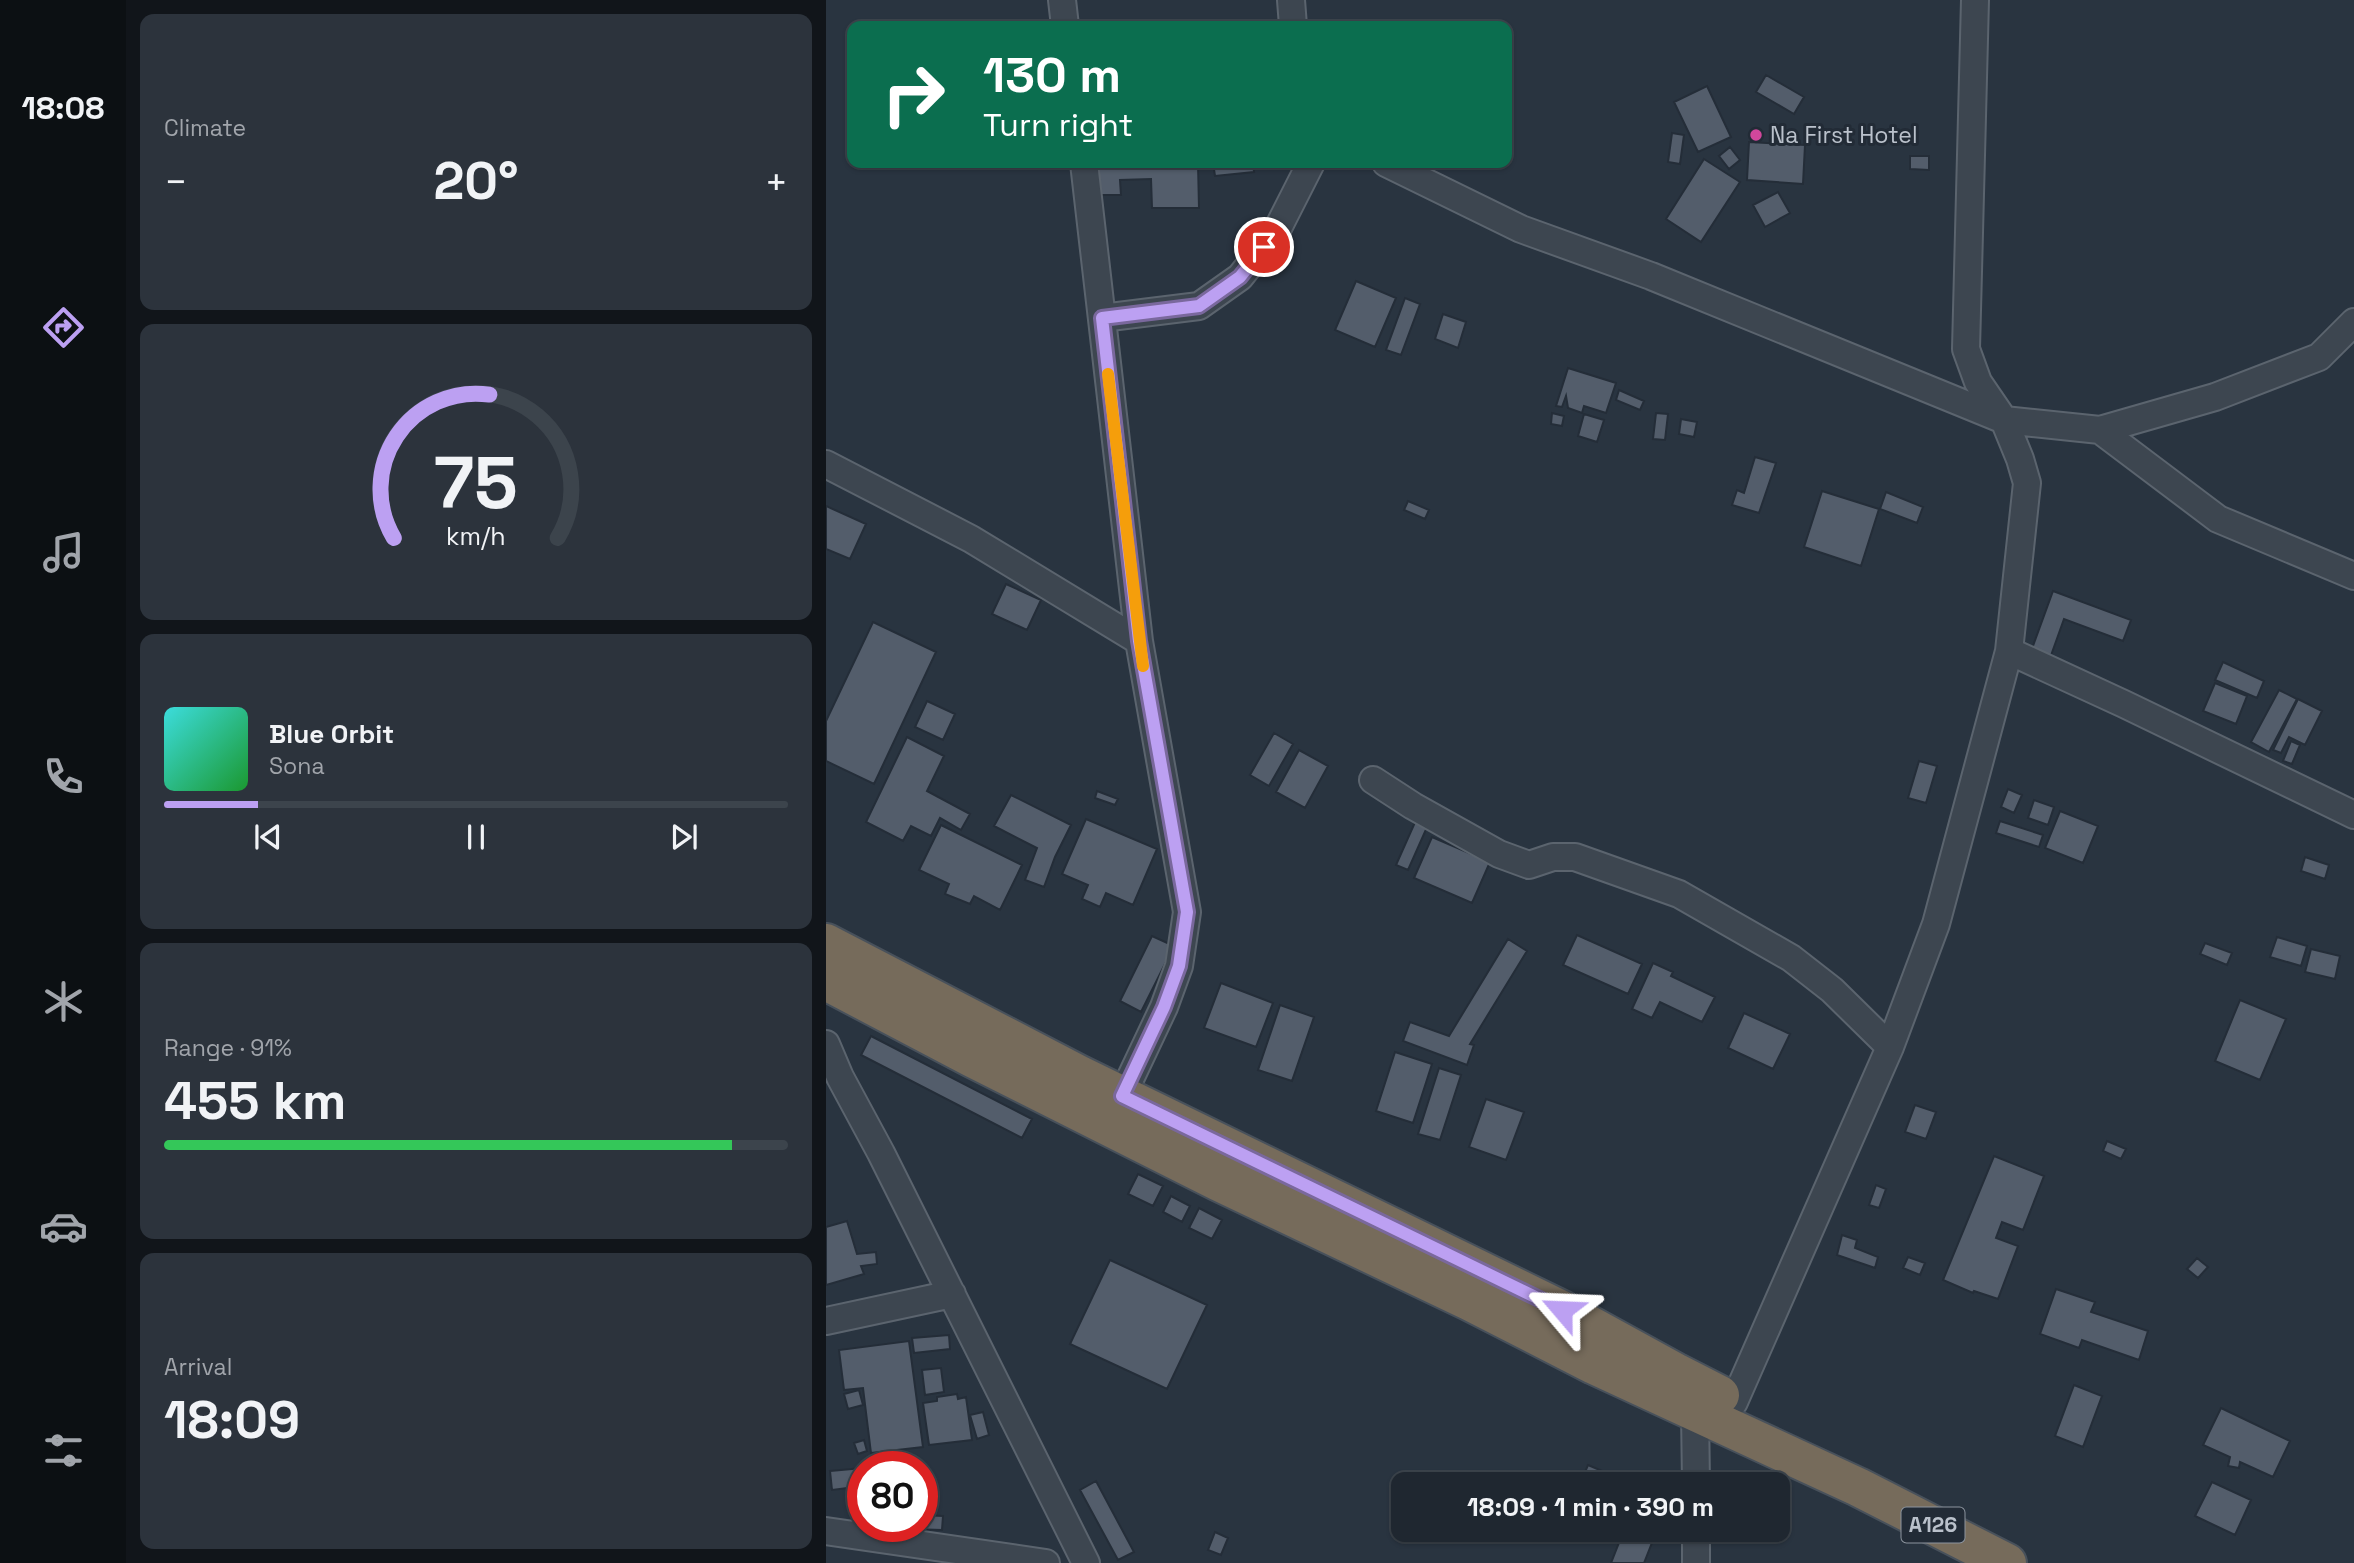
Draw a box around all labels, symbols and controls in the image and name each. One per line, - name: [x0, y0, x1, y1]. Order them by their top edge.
- text: 130 m: [983, 44, 1121, 106]
- icon: right: [868, 49, 959, 140]
- text: 18:08: [21, 88, 105, 128]
- text: Turn right: [983, 105, 1133, 145]
- text: Climate: [164, 113, 246, 143]
- place label: Na First Hotel: [1770, 120, 1918, 150]
- marker: Na First Hotel: [1748, 127, 1764, 143]
- text: 20°: [433, 148, 519, 214]
- text: −: [164, 158, 188, 206]
- text: +: [764, 158, 788, 206]
- pin: [1234, 217, 1294, 277]
- icon: arrive: [1245, 228, 1283, 266]
- icon: directions: [39, 303, 88, 352]
- text: 75: [434, 436, 518, 529]
- text: km/h: [446, 519, 506, 551]
- icon: music: [39, 528, 88, 577]
- text: Blue Orbit: [269, 717, 394, 751]
- text: Sona: [269, 751, 325, 781]
- icon: phone: [39, 752, 88, 801]
- icon: previous: [249, 818, 287, 856]
- icon: pause: [457, 818, 495, 856]
- icon: next: [665, 818, 703, 856]
- icon: climate: [39, 977, 88, 1026]
- text: Range · 91%: [164, 1033, 292, 1063]
- text: 455 km: [164, 1068, 346, 1134]
- icon: car: [39, 1202, 88, 1251]
- position arrow: [1525, 1273, 1599, 1347]
- text: Arrival: [164, 1352, 232, 1382]
- text: 18:09: [164, 1387, 300, 1453]
- icon: filters: [39, 1426, 88, 1475]
- speed limit sign: 80: [847, 1451, 938, 1542]
- text: 18:09 · 1 min · 390 m: [1467, 1490, 1714, 1524]
- road number: A126: [1902, 1508, 1964, 1542]

